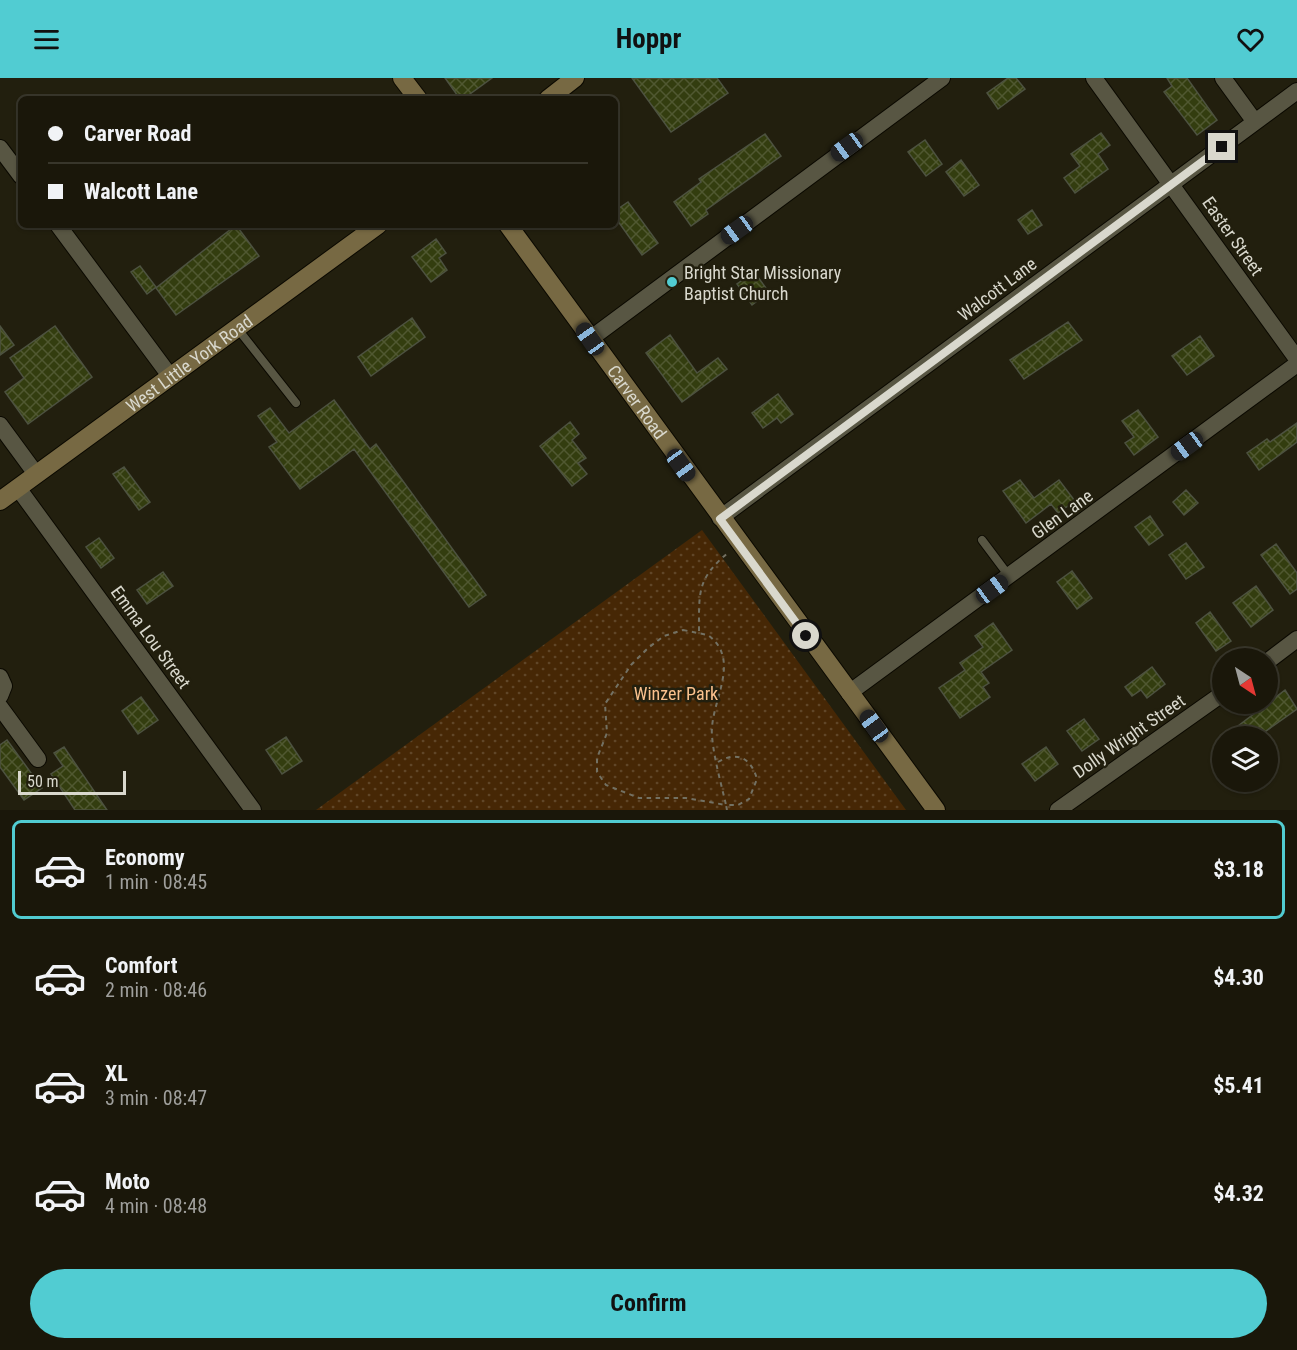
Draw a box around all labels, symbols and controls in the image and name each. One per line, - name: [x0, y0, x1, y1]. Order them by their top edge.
- icon: menu: [30, 23, 63, 56]
- text: Hoppr: [616, 23, 681, 55]
- icon: heart: [1234, 23, 1267, 56]
- text: Carver Road: [84, 121, 191, 146]
- car: [827, 129, 867, 165]
- route end: [1208, 133, 1235, 160]
- text: Walcott Lane: [84, 179, 198, 204]
- street label: Easter Street: [1198, 193, 1268, 279]
- car: [717, 212, 757, 248]
- street label: Walcott Lane: [954, 253, 1040, 325]
- place label: Bright Star Missionary Baptist Church: [684, 262, 842, 304]
- marker: Bright Star Missionary Baptist Church: [665, 275, 679, 289]
- street label: West Little York Road: [122, 310, 256, 416]
- car: [572, 319, 608, 359]
- street label: Carver Road: [603, 361, 671, 443]
- car: [1167, 428, 1207, 464]
- car: [663, 445, 699, 485]
- street label: Glen Lane: [1027, 485, 1097, 543]
- car: [972, 571, 1012, 607]
- street label: Emma Lou Street: [107, 582, 195, 692]
- route start: [792, 622, 819, 649]
- north arrow: [1212, 648, 1278, 714]
- map controls: [1212, 648, 1278, 792]
- park label: Winzer Park: [634, 683, 718, 704]
- street label: Dolly Wright Street: [1069, 690, 1189, 782]
- car: [856, 706, 892, 746]
- button: layers: [1212, 726, 1278, 792]
- scale bar: [18, 768, 126, 796]
- text: 50 m: [27, 772, 59, 791]
- icon: car: [33, 843, 87, 897]
- text: Economy: [105, 845, 185, 870]
- text: $3.18: [1213, 857, 1264, 882]
- text: 1 min · 08:45: [105, 870, 207, 894]
- icon: car: [33, 951, 87, 1005]
- text: Comfort: [105, 953, 178, 978]
- text: $4.30: [1213, 965, 1264, 990]
- text: 2 min · 08:46: [105, 978, 207, 1002]
- icon: car: [33, 1059, 87, 1113]
- text: XL: [105, 1061, 128, 1086]
- text: $5.41: [1213, 1073, 1264, 1098]
- text: 3 min · 08:47: [105, 1086, 207, 1110]
- icon: car: [33, 1167, 87, 1221]
- text: Moto: [105, 1169, 150, 1194]
- text: $4.32: [1213, 1181, 1264, 1206]
- text: 4 min · 08:48: [105, 1194, 207, 1218]
- button: Confirm: [30, 1269, 1267, 1338]

